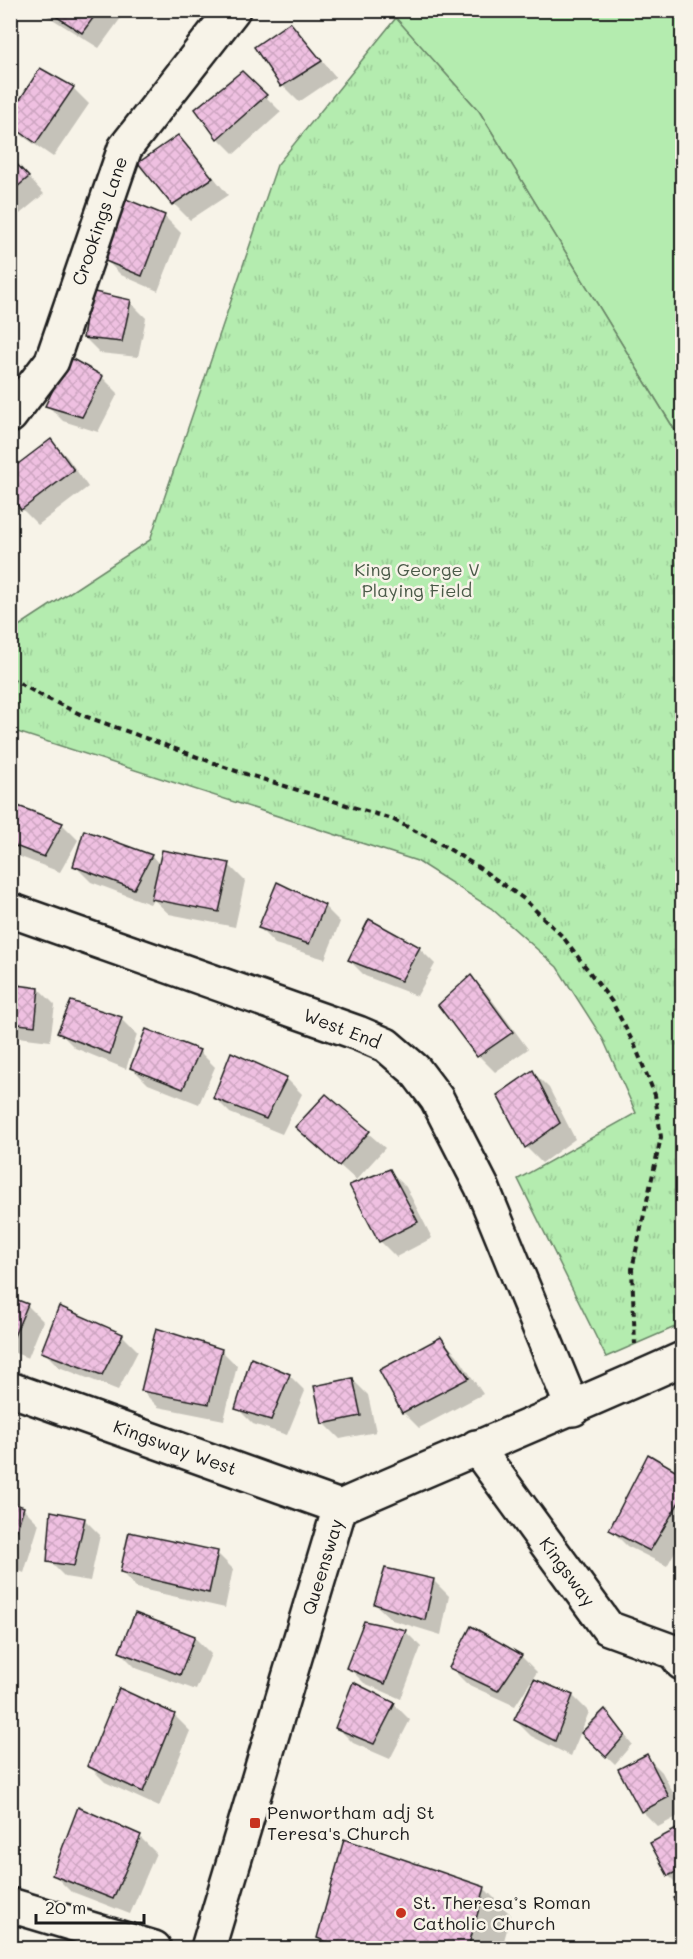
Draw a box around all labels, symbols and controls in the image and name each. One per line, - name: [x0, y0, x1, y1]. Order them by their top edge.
- street label: Crookings Lane: [66, 153, 132, 288]
- park label: King George V Playing Field: [354, 557, 480, 602]
- street label: West End: [300, 1002, 385, 1054]
- street label: Kingsway West: [110, 1414, 240, 1480]
- street label: Queensway: [296, 1516, 348, 1618]
- street label: Kingsway: [535, 1532, 601, 1611]
- place label: Penwortham adj St Teresa's Church: [267, 1800, 435, 1845]
- marker: Penwortham adj St Teresa's Church: [248, 1816, 262, 1830]
- scale bar: [36, 1887, 144, 1925]
- place label: St. Theresa’s Roman Catholic Church: [413, 1890, 591, 1935]
- text: 20 m: [45, 1895, 86, 1919]
- marker: St. Theresa’s Roman Catholic Church: [394, 1906, 408, 1920]

